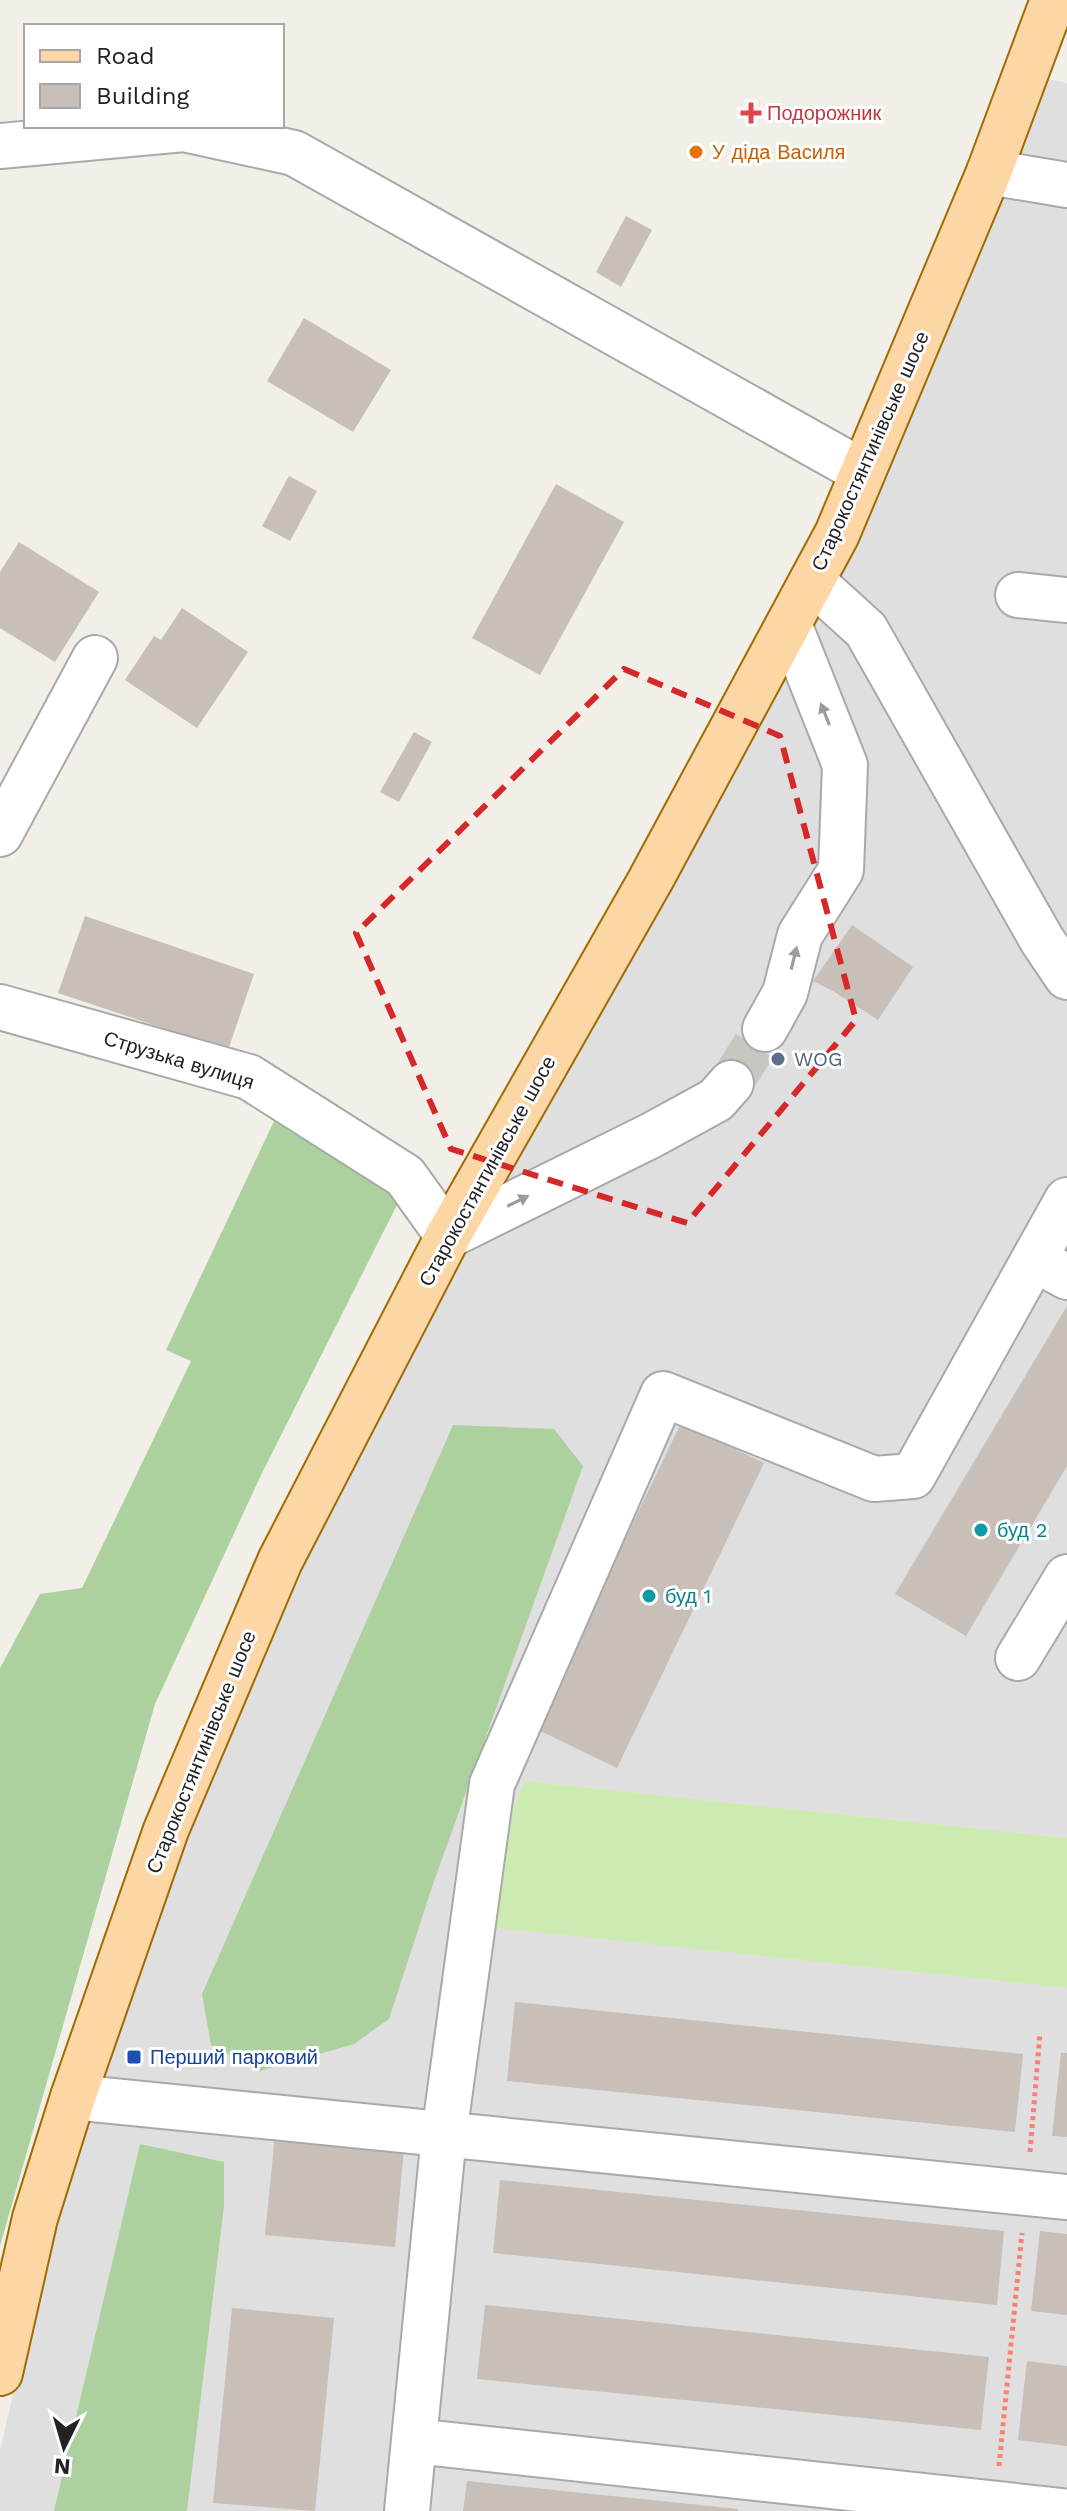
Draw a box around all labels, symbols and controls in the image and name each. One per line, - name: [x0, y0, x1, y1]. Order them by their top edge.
- legend: [24, 24, 284, 128]
- text: Road: [96, 42, 155, 70]
- text: Building: [96, 82, 189, 110]
- place label: Подорожник: [767, 101, 881, 125]
- marker: Подорожник: [742, 104, 760, 122]
- place label: У діда Василя: [712, 140, 845, 164]
- marker: У діда Василя: [687, 143, 705, 161]
- street label: Старокостянтинівське шосе: [806, 327, 934, 575]
- one-way arrow: [818, 702, 831, 726]
- one-way arrow: [789, 945, 801, 970]
- street label: Струзька вулиця: [101, 1026, 257, 1094]
- place label: WOG: [794, 1047, 843, 1071]
- marker: WOG: [769, 1050, 787, 1068]
- street label: Старокостянтинівське шосе: [414, 1052, 560, 1290]
- one-way arrow: [507, 1194, 530, 1208]
- place label: буд 2: [997, 1518, 1048, 1542]
- marker: буд 2: [972, 1521, 990, 1539]
- place label: буд 1: [665, 1584, 711, 1608]
- marker: буд 1: [640, 1587, 658, 1605]
- street label: Старокостянтинівське шосе: [141, 1627, 261, 1877]
- place label: Перший парковий: [150, 2045, 318, 2069]
- marker: Перший парковий: [125, 2048, 143, 2066]
- north arrow: [24, 2407, 104, 2487]
- text: N: [53, 2453, 72, 2480]

